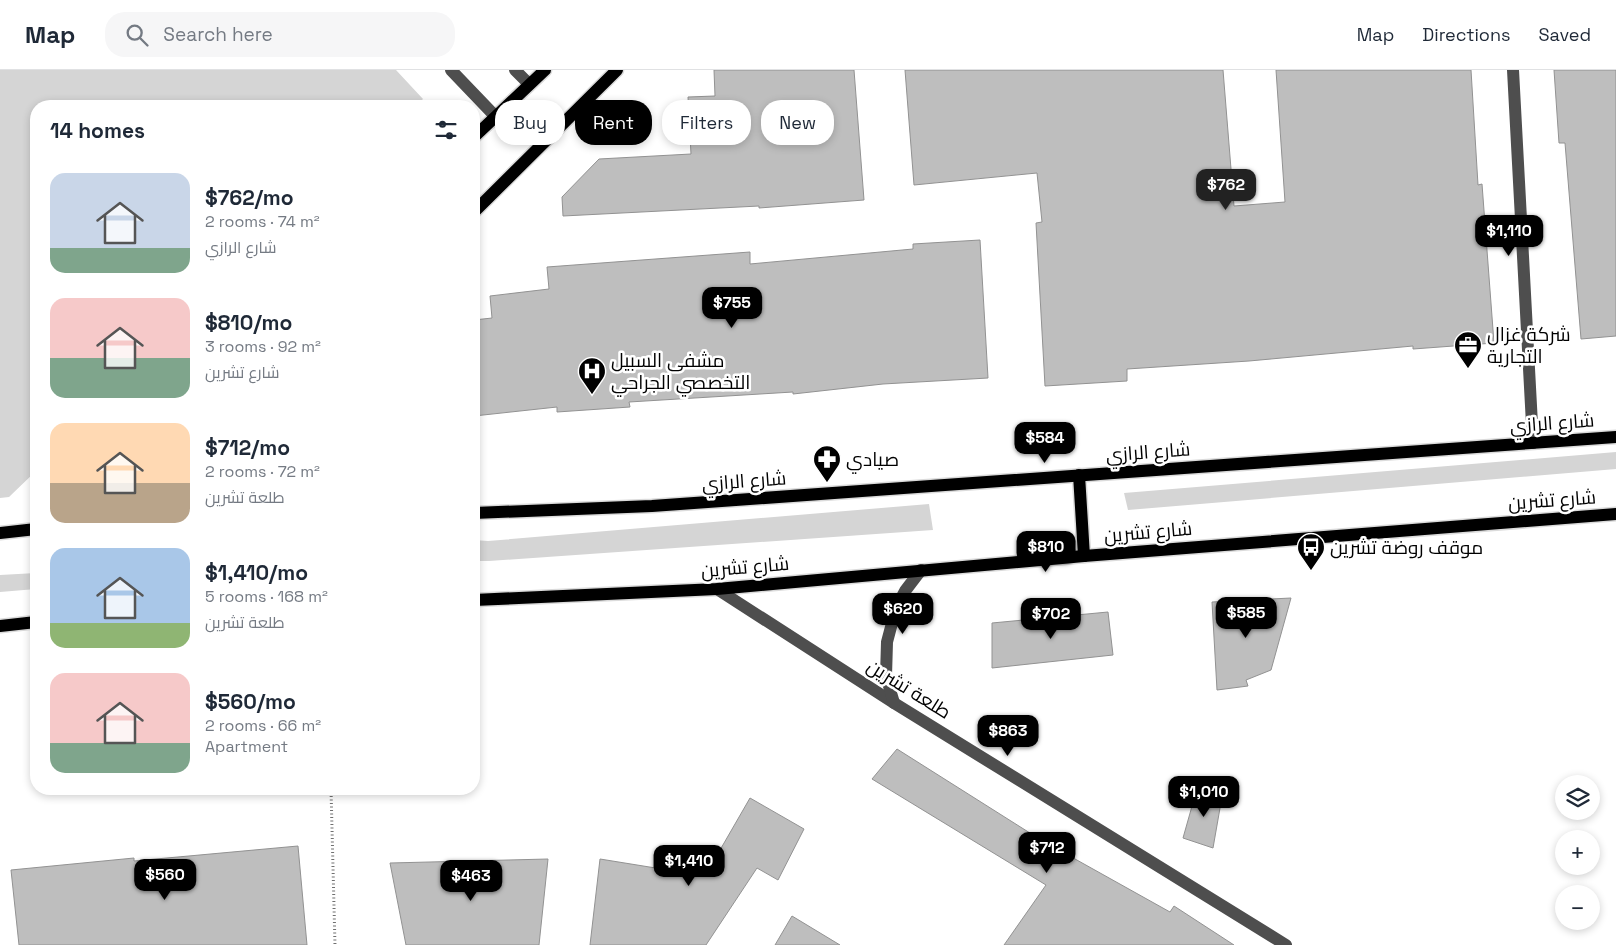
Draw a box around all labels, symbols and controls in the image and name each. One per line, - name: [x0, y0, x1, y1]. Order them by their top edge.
- search box: [105, 12, 455, 57]
- text: Map: [25, 19, 75, 50]
- icon: search: [123, 21, 151, 49]
- text: Search here: [163, 22, 273, 47]
- text: Map: [1357, 23, 1394, 46]
- text: Directions: [1422, 23, 1511, 46]
- text: Saved: [1539, 23, 1591, 46]
- chip: Buy: [495, 100, 565, 145]
- chip: Rent: [575, 100, 652, 145]
- chip: Filters: [662, 100, 751, 145]
- chip: New: [761, 100, 834, 145]
- icon: filters: [432, 116, 460, 144]
- text: 14 homes: [50, 117, 145, 144]
- pin: $762: [1196, 168, 1256, 211]
- text: $762: [1207, 174, 1245, 195]
- text: $762/mo: [205, 184, 294, 211]
- icon: home: [90, 193, 150, 253]
- text: 2 rooms · 74 m²: [205, 211, 320, 232]
- pin: $1,110: [1468, 214, 1550, 257]
- text: $1,110: [1486, 220, 1532, 241]
- text: شارع الرازي: [205, 237, 276, 258]
- pin: $755: [702, 286, 762, 329]
- text: $755: [713, 292, 751, 313]
- text: $810/mo: [205, 309, 292, 336]
- icon: home: [90, 318, 150, 378]
- place label: شركة غزال التجارية: [1487, 322, 1571, 369]
- office icon: شركة غزال التجارية: [1453, 330, 1483, 369]
- text: 3 rooms · 92 m²: [205, 336, 321, 357]
- place label: مشفى السبيل التخصصي الجراحي: [611, 348, 750, 397]
- hospital icon: مشفى السبيل التخصصي الجراحي: [577, 356, 607, 395]
- text: شارع تشرين: [205, 362, 279, 383]
- street label: شارع الرازي: [1509, 408, 1595, 440]
- pin: $584: [1015, 422, 1075, 464]
- text: $584: [1025, 427, 1065, 448]
- text: $712/mo: [205, 434, 290, 461]
- street label: شارع الرازي: [1105, 437, 1191, 469]
- icon: home: [90, 443, 150, 503]
- pharmacy icon: صيادي: [812, 444, 842, 483]
- place label: صيادي: [846, 447, 899, 474]
- text: 2 rooms · 72 m²: [205, 461, 320, 482]
- street label: شارع الرازي: [701, 466, 787, 498]
- street label: شارع تشرين: [1507, 484, 1597, 517]
- text: طلعة تشرين: [205, 487, 285, 508]
- street label: شارع تشرين: [1103, 516, 1193, 549]
- pin: $810: [1016, 530, 1076, 573]
- bus stop icon: موقف روضة تشرين: [1296, 532, 1326, 571]
- place label: موقف روضة تشرين: [1330, 535, 1483, 560]
- text: $810: [1028, 536, 1064, 557]
- street label: شارع تشرين: [700, 551, 790, 584]
- text: $1,410/mo: [205, 559, 308, 586]
- icon: home: [90, 568, 150, 628]
- text: 5 rooms · 168 m²: [205, 586, 328, 607]
- pin: $620: [873, 592, 933, 635]
- pin: $585: [1216, 596, 1276, 639]
- text: $620: [883, 598, 923, 619]
- pin: $702: [1021, 598, 1081, 640]
- text: $585: [1227, 602, 1265, 623]
- text: $702: [1032, 603, 1070, 624]
- text: طلعة تشرين: [205, 612, 285, 633]
- street label: طلعة تشرين: [862, 653, 956, 725]
- text: $560/mo: [205, 688, 296, 715]
- icon: home: [90, 693, 150, 753]
- pin: $863: [978, 714, 1038, 757]
- text: 2 rooms · 66 m²: [205, 715, 321, 736]
- text: $863: [989, 720, 1027, 741]
- text: Apartment: [205, 736, 288, 757]
- map controls: [1555, 775, 1600, 930]
- button: layers: [1555, 775, 1600, 820]
- pin: $1,010: [1163, 776, 1245, 818]
- text: $1,010: [1179, 781, 1229, 802]
- button: +: [1555, 830, 1600, 875]
- pin: $712: [1017, 832, 1077, 874]
- text: $712: [1029, 837, 1065, 858]
- pin: $1,410: [648, 844, 730, 887]
- text: $1,410: [665, 850, 713, 871]
- pin: $560: [135, 858, 195, 901]
- pin: $463: [441, 860, 501, 902]
- text: $560: [145, 864, 185, 885]
- text: $463: [451, 865, 491, 886]
- button: −: [1555, 885, 1600, 930]

